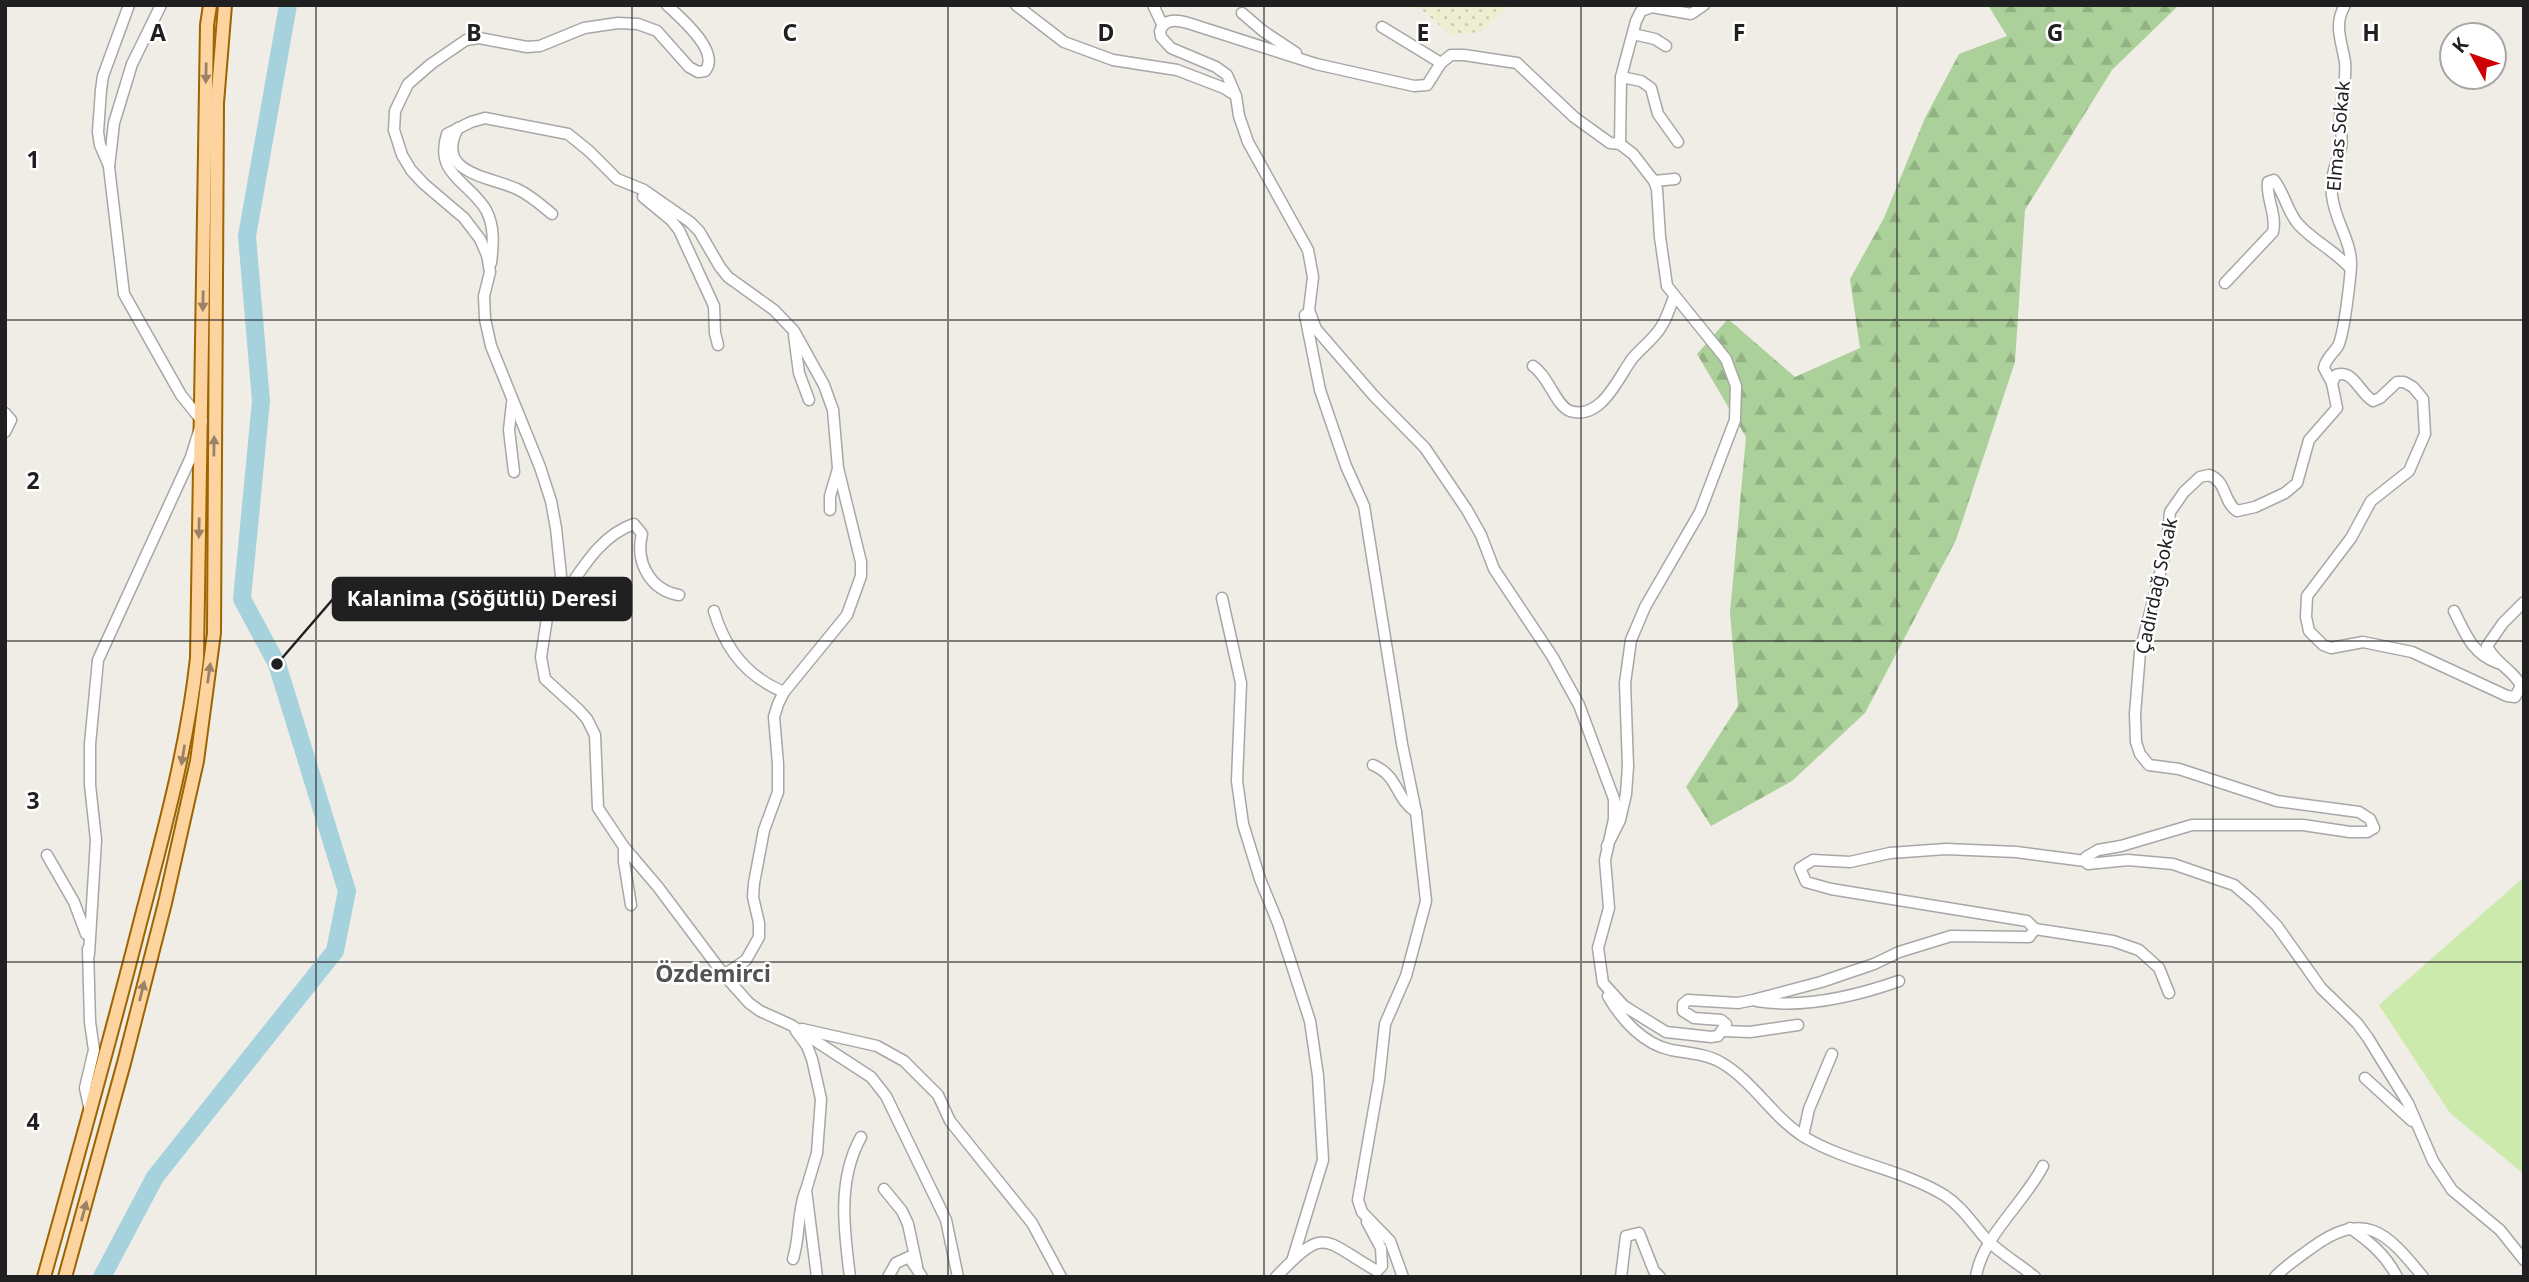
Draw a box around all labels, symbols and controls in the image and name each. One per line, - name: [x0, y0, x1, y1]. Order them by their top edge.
- text: A: [150, 16, 166, 48]
- text: B: [466, 16, 482, 48]
- text: C: [783, 16, 798, 48]
- text: D: [1098, 16, 1114, 48]
- text: E: [1417, 16, 1429, 48]
- text: F: [1733, 16, 1745, 48]
- text: G: [2047, 16, 2063, 48]
- text: H: [2362, 16, 2380, 48]
- north arrow: [2438, 21, 2508, 91]
- text: K: [2446, 32, 2474, 58]
- one-way arrow: [200, 62, 212, 84]
- street label: Elmas Sokak: [2320, 80, 2356, 192]
- text: 1: [26, 143, 40, 175]
- one-way arrow: [197, 290, 209, 312]
- one-way arrow: [208, 435, 220, 457]
- text: 2: [26, 464, 40, 496]
- street label: Çadırdağ Sokak: [2129, 516, 2183, 656]
- one-way arrow: [194, 517, 205, 539]
- callout: Kalanima (Söğütlü) Deresi: [333, 578, 631, 620]
- text: Kalanima (Söğütlü) Deresi: [347, 584, 617, 612]
- one-way arrow: [203, 662, 214, 684]
- one-way arrow: [177, 744, 188, 766]
- text: 3: [26, 784, 40, 816]
- district label: Özdemirci: [655, 957, 771, 989]
- one-way arrow: [137, 980, 148, 1002]
- text: 4: [26, 1105, 40, 1137]
- one-way arrow: [79, 1200, 90, 1222]

